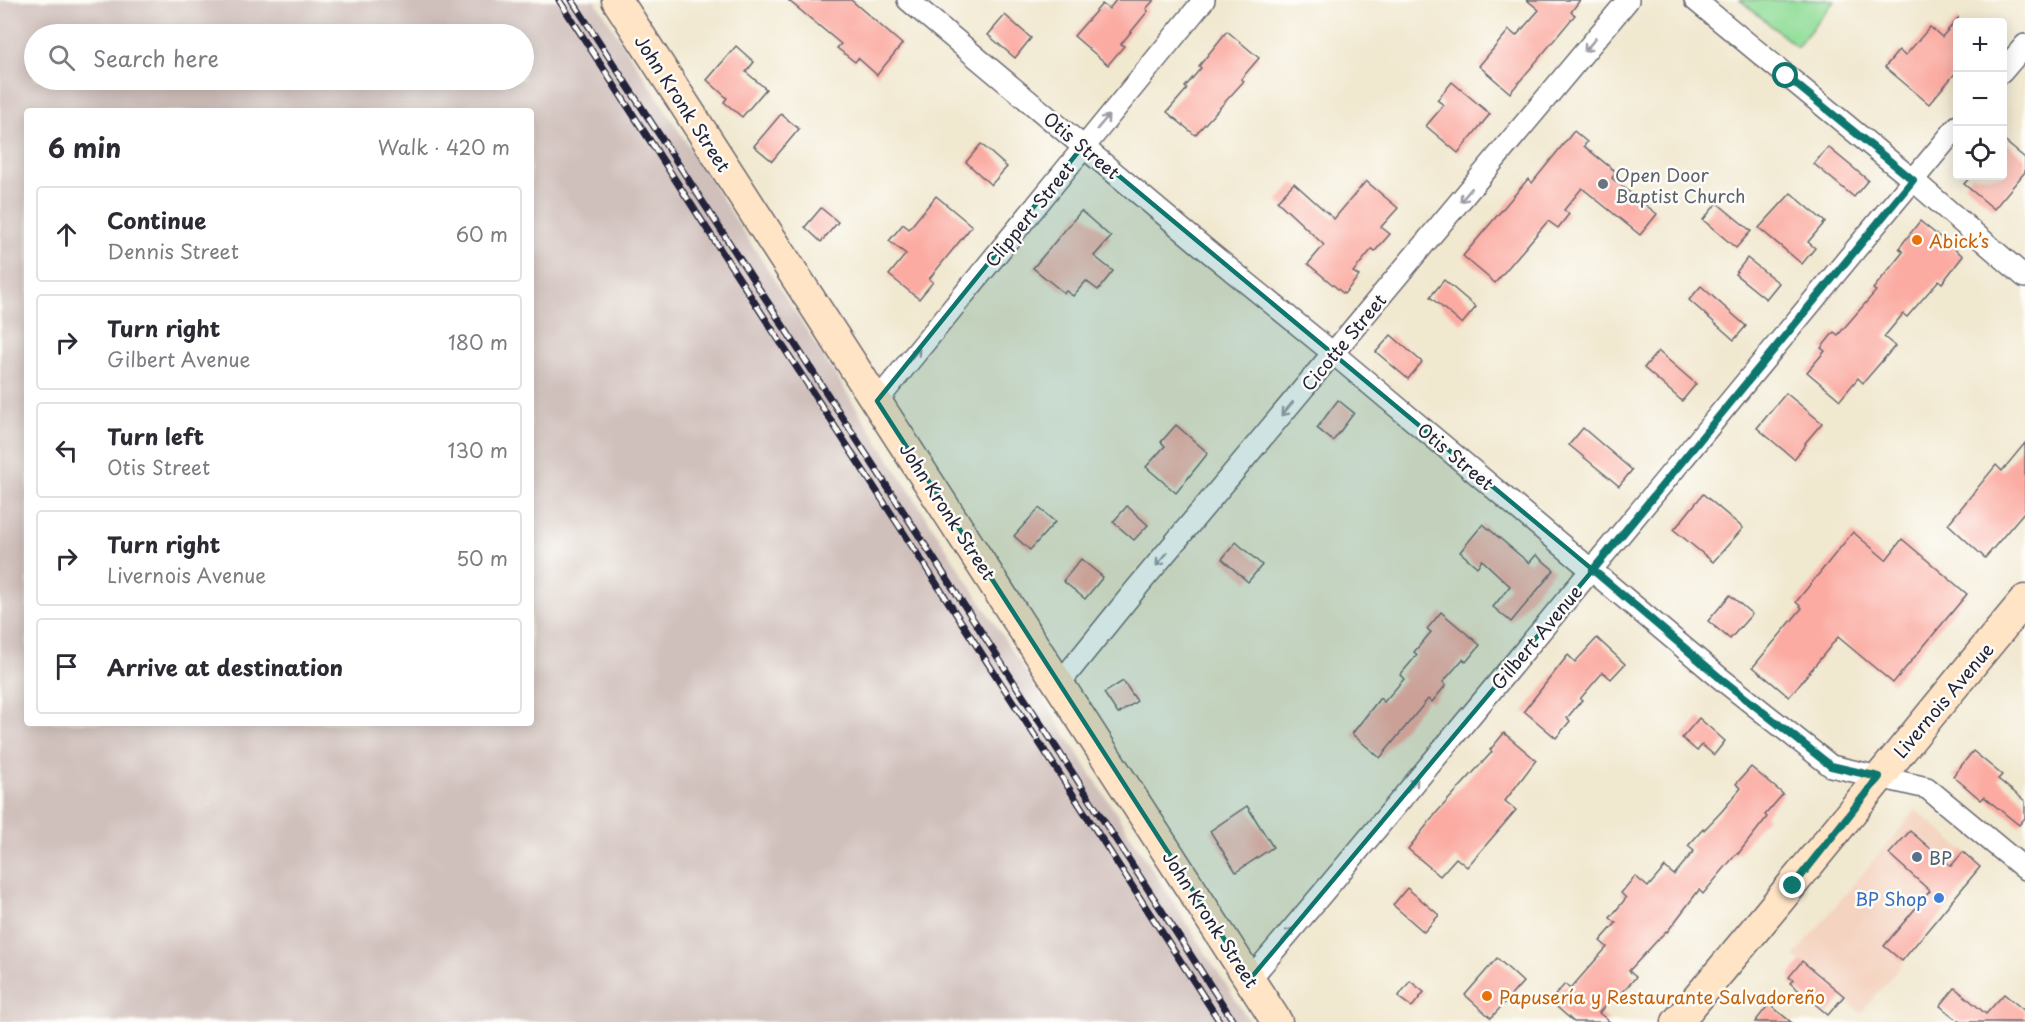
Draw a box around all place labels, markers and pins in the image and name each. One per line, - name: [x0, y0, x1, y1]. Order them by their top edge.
- place label: Open Door Baptist Church: [1615, 161, 1745, 209]
- marker: Open Door Baptist Church: [1596, 177, 1610, 191]
- place label: Abick’s: [1929, 227, 1989, 254]
- marker: Abick’s: [1910, 233, 1924, 247]
- place label: BP: [1929, 844, 1952, 871]
- marker: BP: [1910, 850, 1924, 864]
- place label: BP Shop: [1855, 885, 1927, 912]
- marker: BP Shop: [1932, 891, 1946, 905]
- place label: Papusería y Restaurante Salvadoreño: [1499, 983, 1825, 1010]
- marker: Papusería y Restaurante Salvadoreño: [1480, 989, 1494, 1003]

